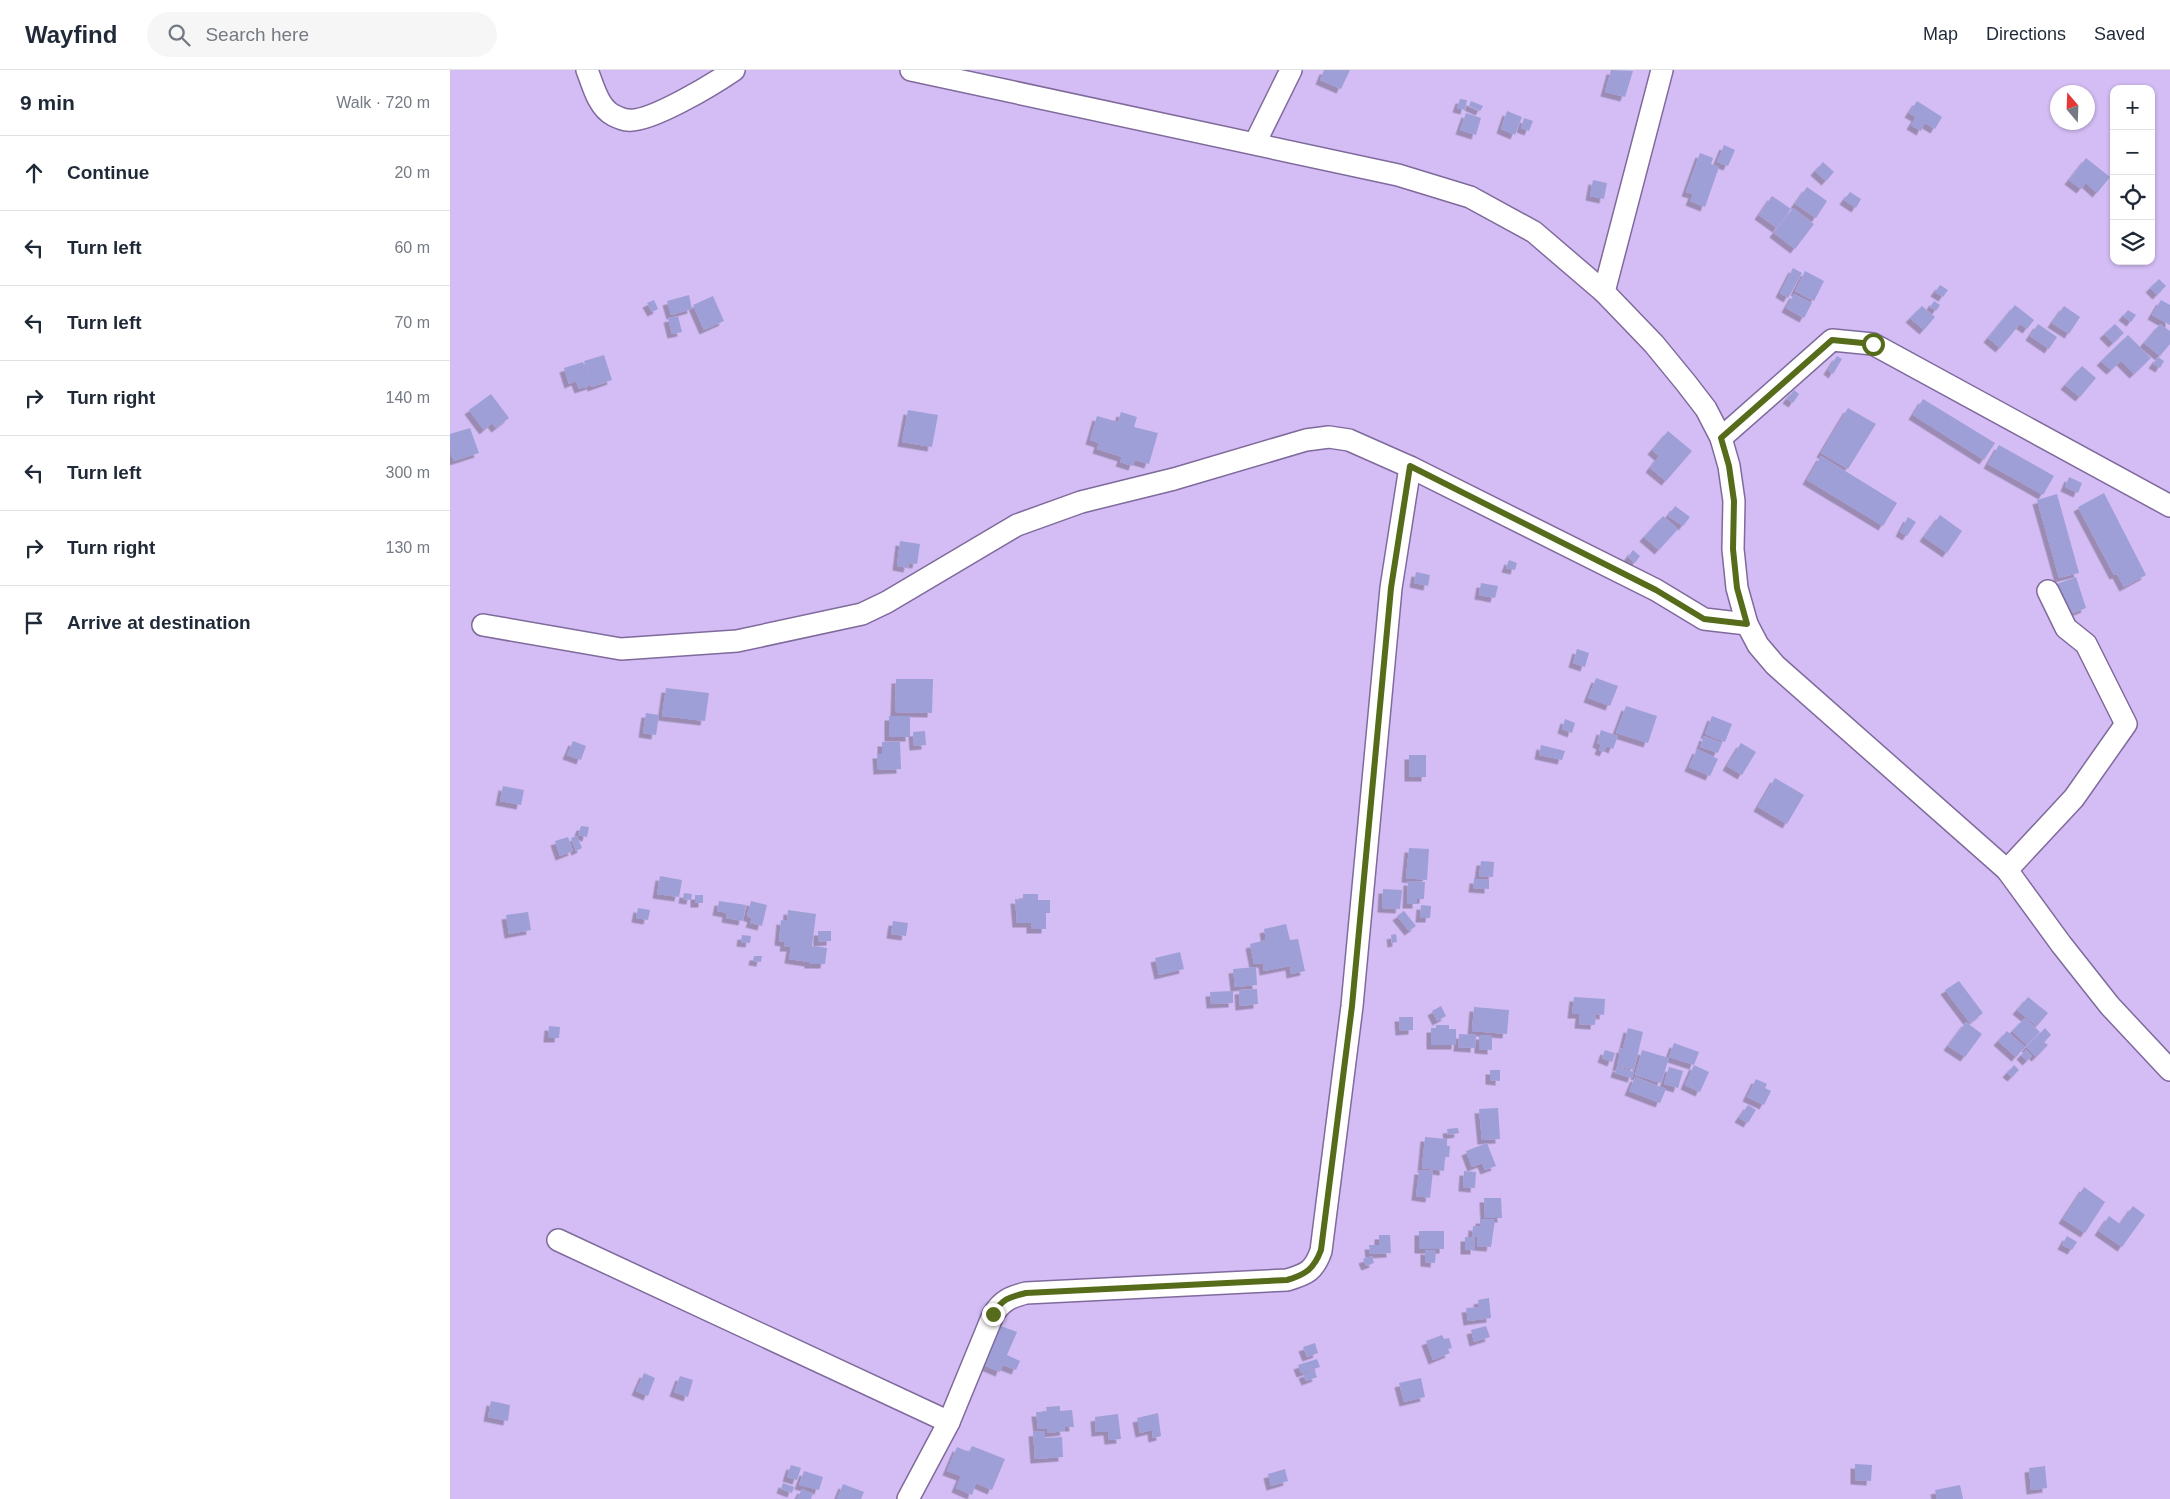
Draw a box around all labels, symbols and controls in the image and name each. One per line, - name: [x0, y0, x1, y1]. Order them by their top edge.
- search box: [147, 12, 497, 57]
- text: Wayfind: [25, 21, 117, 48]
- icon: search: [165, 21, 193, 49]
- text: Search here: [205, 24, 309, 45]
- text: Map: [1923, 24, 1958, 44]
- text: Directions: [1986, 24, 2066, 44]
- text: Saved: [2094, 24, 2145, 44]
- north arrow: [2050, 85, 2095, 130]
- map controls: [2110, 85, 2155, 265]
- button: +: [2110, 85, 2155, 130]
- text: 9 min: [20, 91, 75, 114]
- text: Walk · 720 m: [336, 94, 430, 111]
- button: −: [2110, 130, 2155, 175]
- icon: ahead: [20, 159, 48, 187]
- text: Continue: [67, 162, 149, 183]
- text: 20 m: [394, 164, 430, 181]
- button: locate: [2110, 175, 2155, 220]
- button: layers: [2110, 220, 2155, 265]
- icon: left: [20, 234, 48, 262]
- text: Turn left: [67, 237, 142, 258]
- text: 60 m: [394, 239, 430, 256]
- icon: left: [20, 309, 48, 337]
- text: Turn left: [67, 312, 142, 333]
- text: 70 m: [394, 314, 430, 331]
- route start: [1862, 333, 1885, 356]
- icon: right: [20, 384, 48, 412]
- text: Turn right: [67, 387, 155, 408]
- text: 140 m: [386, 389, 430, 406]
- icon: left: [20, 459, 48, 487]
- text: Turn left: [67, 462, 142, 483]
- text: 300 m: [386, 464, 430, 481]
- icon: right: [20, 534, 48, 562]
- text: Turn right: [67, 537, 155, 558]
- text: 130 m: [386, 539, 430, 556]
- icon: arrive: [20, 609, 48, 637]
- text: Arrive at destination: [67, 612, 251, 633]
- route end: [982, 1303, 1005, 1326]

